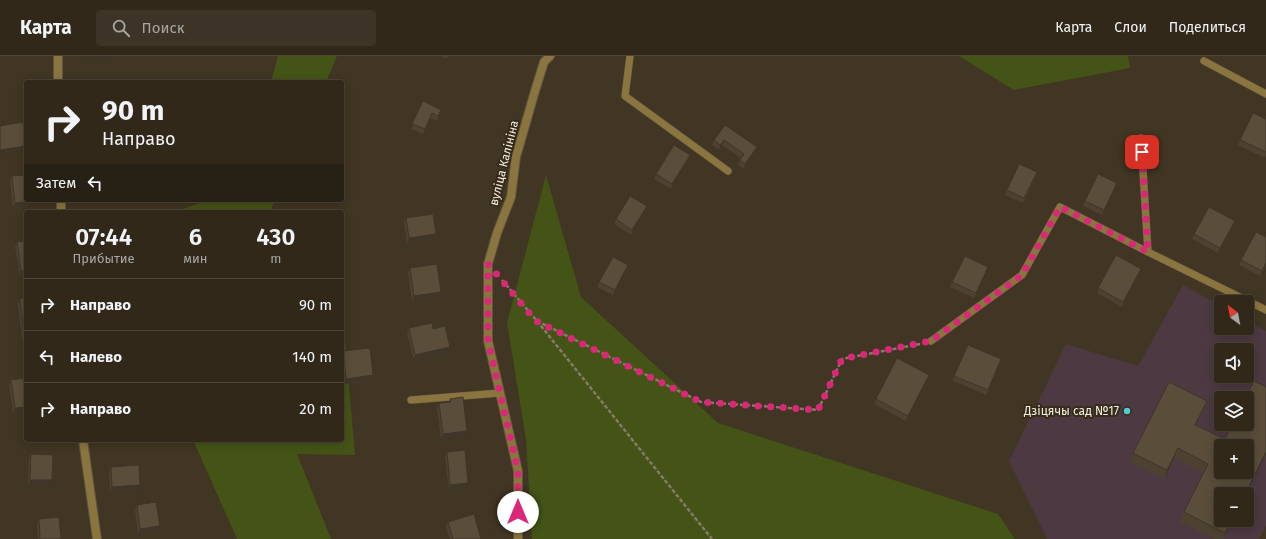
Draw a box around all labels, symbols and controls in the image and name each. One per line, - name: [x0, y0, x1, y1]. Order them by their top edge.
- search box: [96, 10, 376, 46]
- text: Карта: [20, 16, 72, 39]
- icon: search: [110, 17, 132, 39]
- text: Поиск: [142, 19, 184, 37]
- text: Карта: [1055, 19, 1092, 36]
- text: Слои: [1114, 19, 1147, 36]
- text: Поделиться: [1169, 19, 1246, 36]
- text: 90 m: [102, 94, 164, 127]
- icon: right: [36, 96, 88, 148]
- street label: вуліца Калініна: [487, 119, 521, 207]
- text: Направо: [102, 128, 176, 150]
- pin: [1125, 135, 1159, 169]
- icon: arrive: [1131, 141, 1153, 163]
- icon: left: [84, 172, 106, 194]
- text: Затем: [36, 174, 76, 192]
- text: 07:44: [75, 223, 132, 251]
- text: 6: [189, 223, 202, 251]
- text: 430: [256, 223, 295, 251]
- text: Прибытие: [73, 251, 135, 266]
- text: мин: [183, 251, 208, 266]
- text: m: [270, 251, 281, 266]
- icon: right: [36, 294, 58, 316]
- north arrow: [1214, 295, 1254, 335]
- map controls: [1214, 295, 1254, 527]
- text: Направо: [70, 296, 131, 314]
- text: 90 m: [299, 296, 332, 314]
- button: sound: [1214, 343, 1254, 383]
- icon: left: [36, 346, 58, 368]
- text: Налево: [70, 348, 122, 366]
- text: 140 m: [292, 348, 332, 366]
- button: layers: [1214, 391, 1254, 431]
- icon: right: [36, 398, 58, 420]
- text: Направо: [70, 400, 131, 418]
- text: 20 m: [299, 400, 332, 418]
- place label: Дзіцячы сад №17: [1023, 404, 1119, 418]
- marker: Дзіцячы сад №17: [1122, 406, 1132, 416]
- button: +: [1214, 439, 1254, 479]
- button: −: [1214, 487, 1254, 527]
- position arrow: [497, 491, 539, 533]

